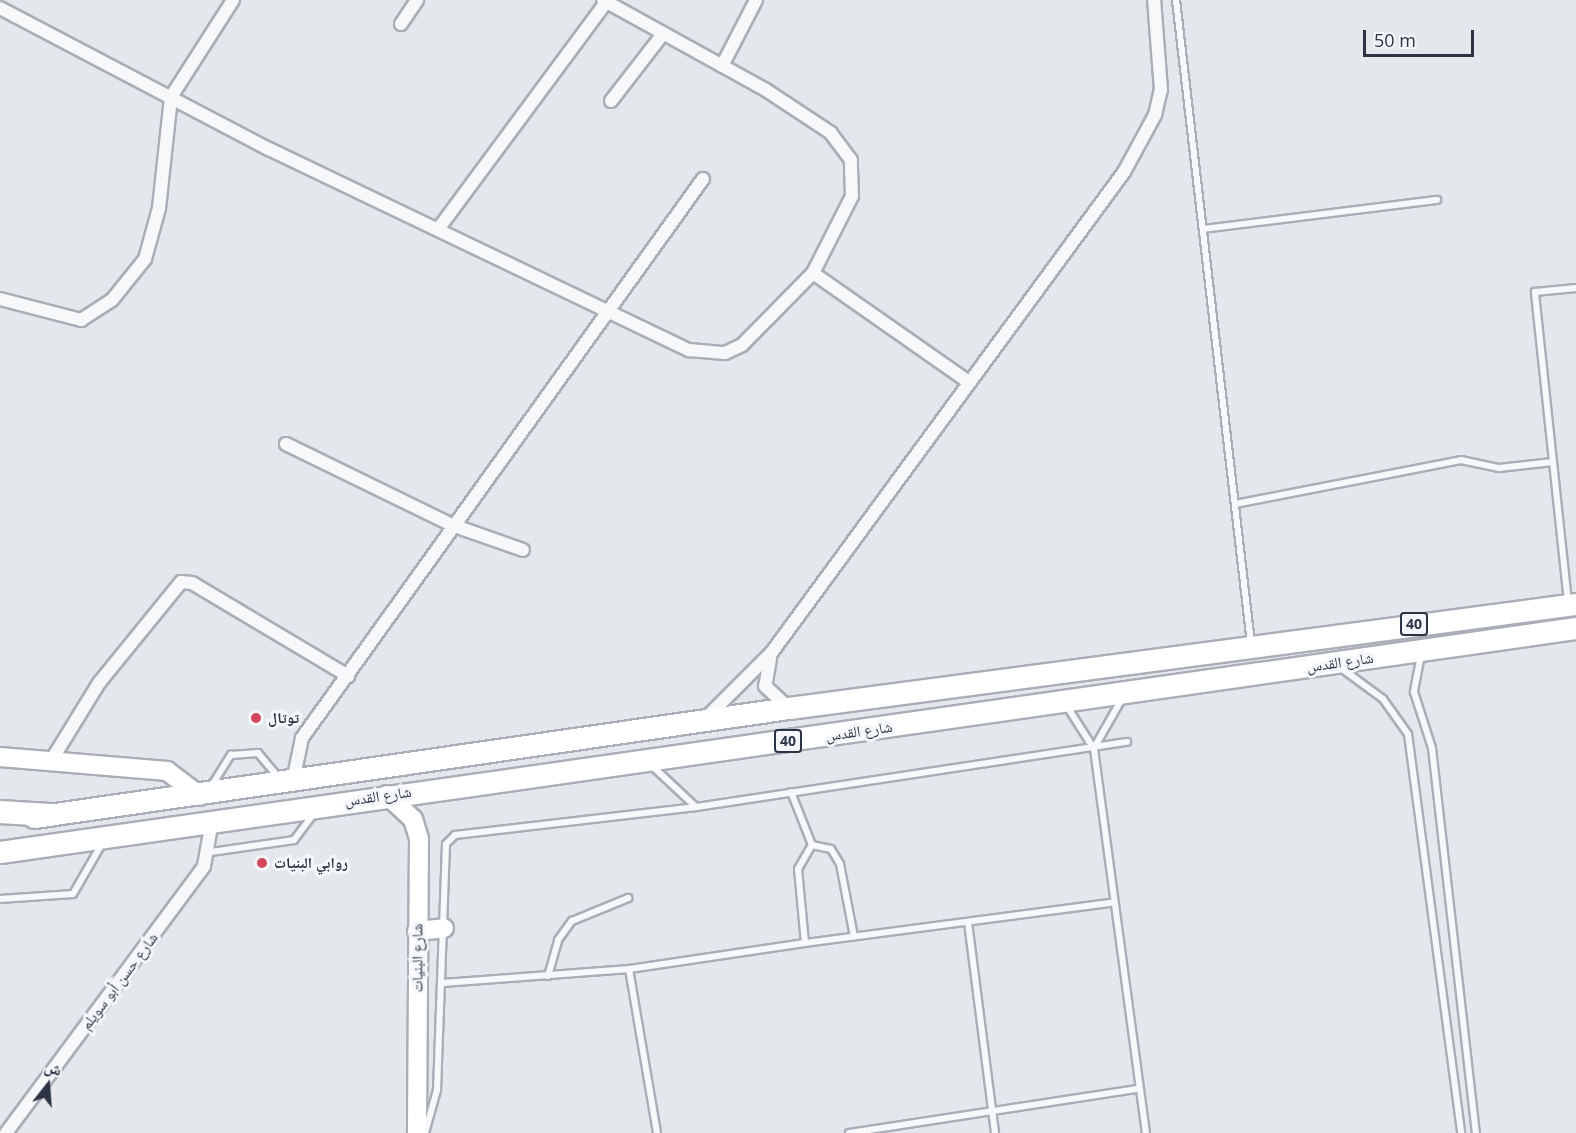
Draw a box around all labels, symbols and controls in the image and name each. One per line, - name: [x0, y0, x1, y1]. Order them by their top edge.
- scale bar: [1366, 18, 1477, 56]
- text: 50 m: [1374, 28, 1416, 52]
- road number: 40: [1399, 613, 1429, 635]
- street label: شارع القدس: [1305, 648, 1375, 676]
- place label: توتال: [268, 709, 299, 727]
- marker: توتال: [249, 711, 263, 725]
- street label: شارع القدس: [824, 717, 894, 745]
- road number: 40: [773, 730, 803, 752]
- street label: شارع القدس: [343, 782, 413, 810]
- place label: روابي البنيات: [274, 854, 348, 872]
- marker: روابي البنيات: [255, 856, 269, 870]
- street label: شارع البنيات: [408, 924, 426, 992]
- street label: شارع حسن أبو سويلم: [77, 929, 161, 1033]
- north arrow: [18, 1055, 78, 1115]
- text: ش: [42, 1055, 65, 1081]

